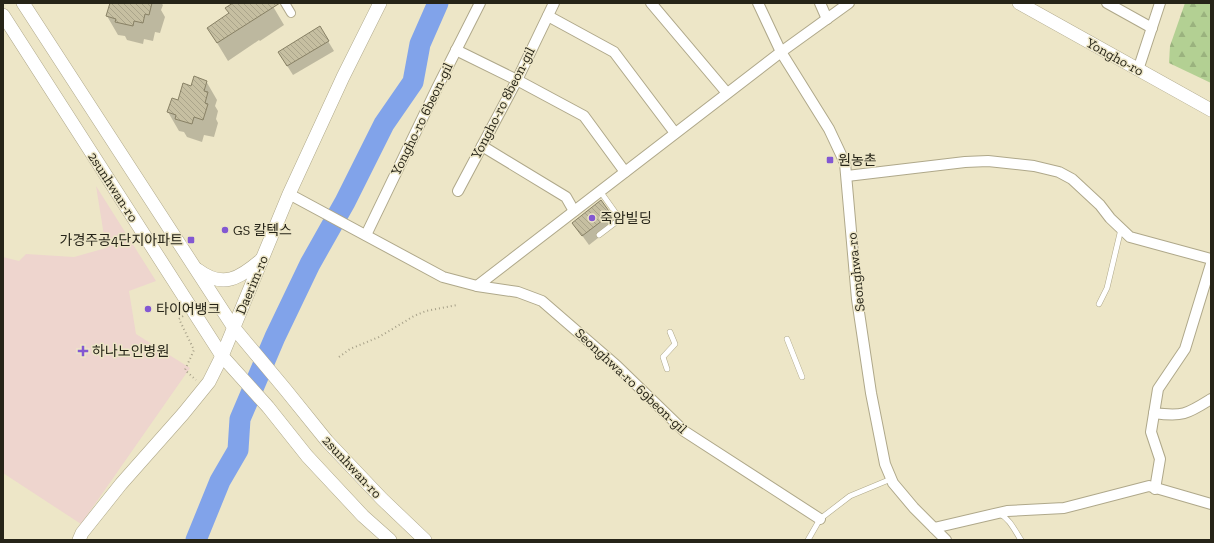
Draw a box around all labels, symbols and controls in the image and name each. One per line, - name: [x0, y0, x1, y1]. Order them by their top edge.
- street label: Yongho-ro: [1082, 34, 1147, 80]
- street label: Yongho-ro 8beon-gil: [467, 44, 539, 163]
- street label: Yongho-ro 6beon-gil: [387, 60, 457, 179]
- street label: 2sunhwan-ro: [84, 149, 142, 225]
- place label: 원농촌: [838, 152, 877, 169]
- marker: 원농촌: [825, 155, 835, 165]
- place label: 죽암빌딩: [600, 210, 652, 227]
- marker: 죽암빌딩: [587, 213, 597, 223]
- place label: GS 칼텍스: [233, 222, 292, 239]
- marker: GS 칼텍스: [220, 225, 230, 235]
- place label: 가경주공4단지아파트: [60, 232, 183, 249]
- street label: Seonghwa-ro: [843, 232, 869, 312]
- marker: 가경주공4단지아파트: [186, 235, 196, 245]
- street label: Daerim-ro: [232, 253, 272, 317]
- place label: 타이어뱅크: [156, 301, 221, 318]
- marker: 타이어뱅크: [143, 304, 153, 314]
- street label: Seonghwa-ro 69beon-gil: [572, 325, 691, 437]
- place label: 하나노인병원: [92, 343, 169, 360]
- marker: 하나노인병원: [77, 345, 89, 357]
- street label: 2sunhwan-ro: [319, 432, 385, 502]

